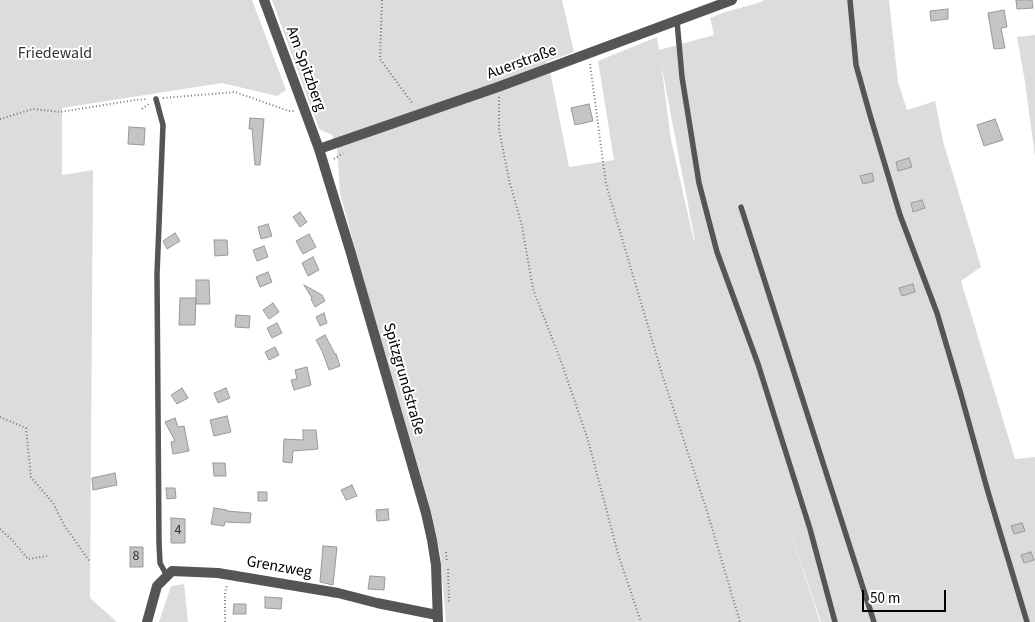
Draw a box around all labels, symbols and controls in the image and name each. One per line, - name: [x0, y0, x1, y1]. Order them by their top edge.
- street label: Am Spitzberg: [281, 24, 329, 114]
- street label: Auerstraße: [484, 42, 560, 84]
- park label: Friedewald: [18, 44, 92, 64]
- street label: Spitzgrundstraße: [378, 321, 428, 437]
- house number: 4: [175, 523, 181, 539]
- house number: 8: [133, 549, 139, 565]
- street label: Grenzweg: [245, 553, 313, 583]
- scale bar: [865, 580, 949, 612]
- text: 50 m: [870, 588, 900, 609]

